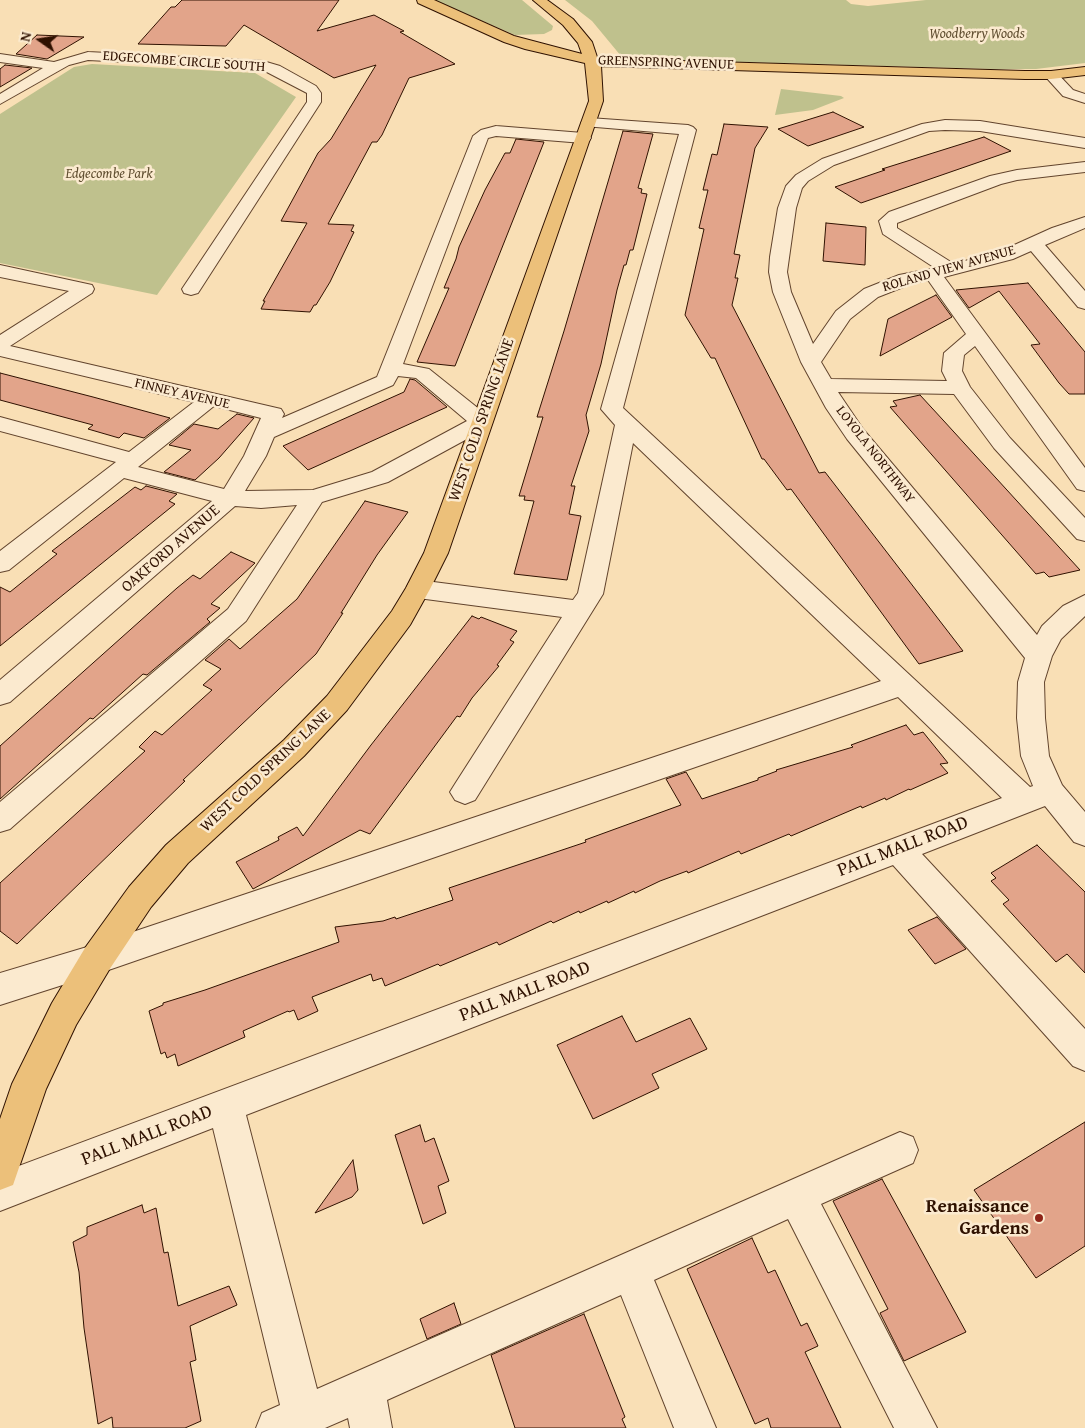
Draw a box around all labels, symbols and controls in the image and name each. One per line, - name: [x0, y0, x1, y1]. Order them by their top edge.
- north arrow: [15, 15, 65, 65]
- park label: Woodberry Woods: [929, 26, 1025, 42]
- text: N: [15, 30, 36, 43]
- street label: EDGECOMBE CIRCLE SOUTH: [102, 48, 266, 76]
- street label: GREENSPRING AVENUE: [598, 52, 734, 74]
- park label: Edgecombe Park: [65, 166, 153, 182]
- street label: ROLAND VIEW AVENUE: [881, 242, 1017, 296]
- street label: WEST COLD SPRING LANE: [445, 336, 519, 504]
- street label: FINNEY AVENUE: [133, 375, 231, 413]
- street label: LOYOLA NORTHWAY: [832, 403, 918, 507]
- street label: OAKFORD AVENUE: [118, 501, 224, 597]
- street label: WEST COLD SPRING LANE: [197, 706, 335, 836]
- street label: PALL MALL ROAD: [834, 812, 972, 882]
- street label: PALL MALL ROAD: [456, 957, 594, 1027]
- street label: PALL MALL ROAD: [78, 1101, 216, 1171]
- place label: Renaissance Gardens: [926, 1196, 1029, 1240]
- marker: Renaissance Gardens: [1033, 1212, 1045, 1224]

